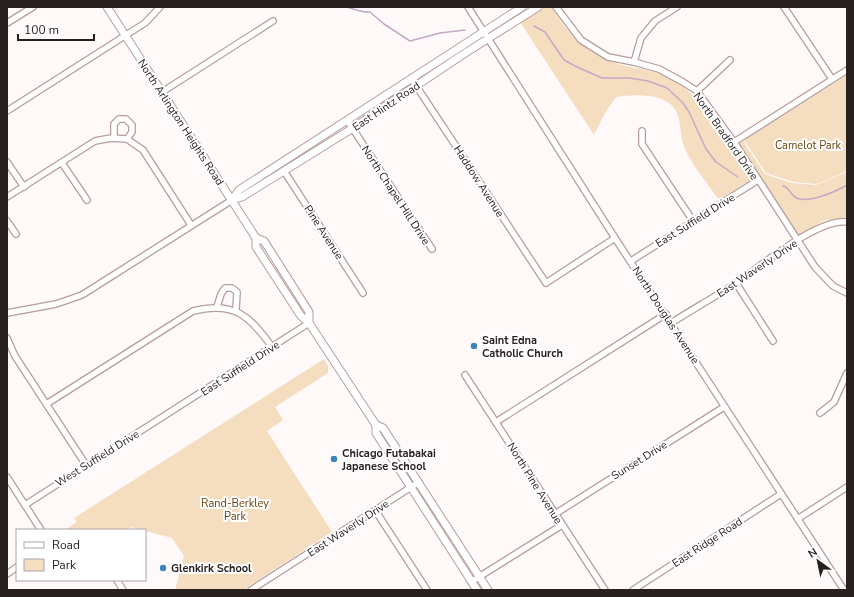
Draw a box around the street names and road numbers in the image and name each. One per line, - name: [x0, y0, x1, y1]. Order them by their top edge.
- street label: North Arlington Heights Road: [134, 56, 227, 188]
- street label: East Hintz Road: [350, 78, 423, 135]
- street label: North Bradford Drive: [690, 89, 762, 183]
- street label: North Chapel Hill Drive: [358, 143, 433, 248]
- street label: Haddow Avenue: [450, 143, 507, 220]
- street label: East Suffield Drive: [653, 190, 738, 251]
- street label: Pine Avenue: [300, 202, 347, 262]
- street label: East Waverly Drive: [714, 236, 801, 301]
- street label: North Douglas Avenue: [629, 264, 703, 367]
- street label: East Suffield Drive: [198, 337, 283, 399]
- street label: West Suffield Drive: [53, 427, 142, 490]
- street label: Sunset Drive: [609, 437, 670, 484]
- street label: North Pine Avenue: [503, 440, 566, 527]
- street label: East Waverly Drive: [305, 496, 392, 560]
- street label: East Ridge Road: [669, 514, 745, 571]

